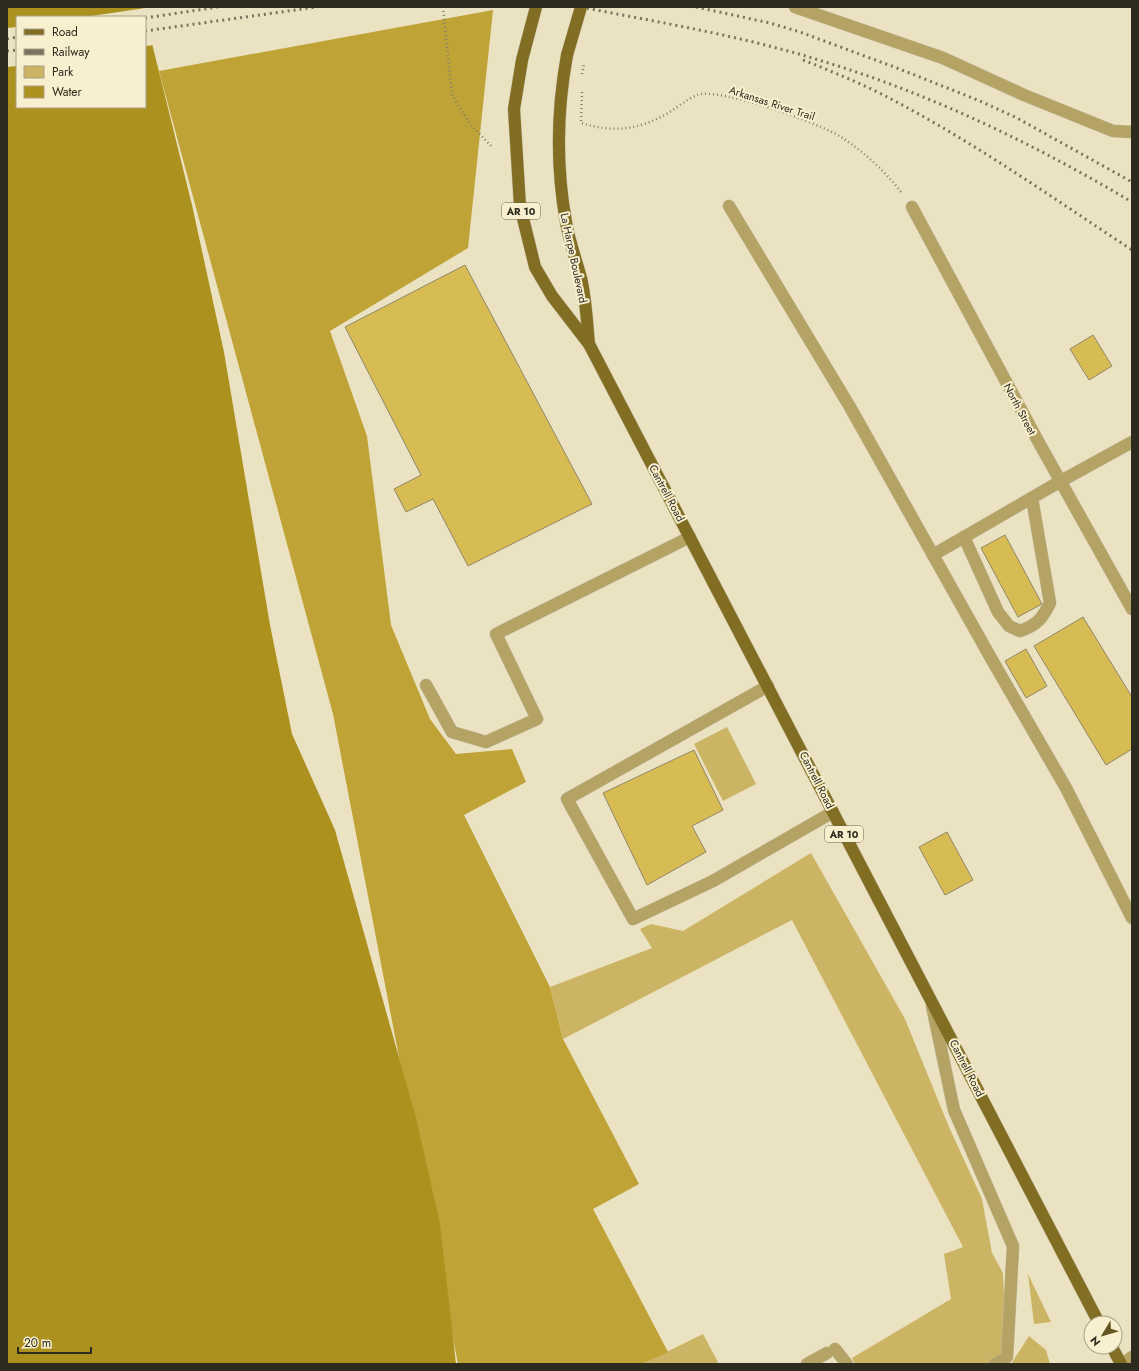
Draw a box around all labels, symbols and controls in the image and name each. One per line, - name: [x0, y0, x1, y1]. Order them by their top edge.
- legend: [16, 16, 146, 108]
- text: Road: [52, 23, 78, 41]
- text: Railway: [52, 43, 90, 61]
- text: Park: [52, 63, 74, 81]
- street label: Arkansas River Trail: [727, 82, 817, 124]
- text: Water: [52, 83, 83, 101]
- road number: AR 10: [502, 203, 540, 219]
- street label: La Harpe Boulevard: [557, 211, 591, 305]
- street label: North Street: [1000, 380, 1040, 438]
- street label: Cantrell Road: [645, 462, 689, 524]
- street label: Cantrell Road: [796, 748, 838, 812]
- road number: AR 10: [825, 826, 863, 842]
- street label: Cantrell Road: [946, 1036, 988, 1100]
- north arrow: [1083, 1315, 1123, 1355]
- scale bar: [18, 1329, 91, 1355]
- text: N: [1086, 1333, 1104, 1350]
- text: 20 m: [24, 1334, 51, 1352]

